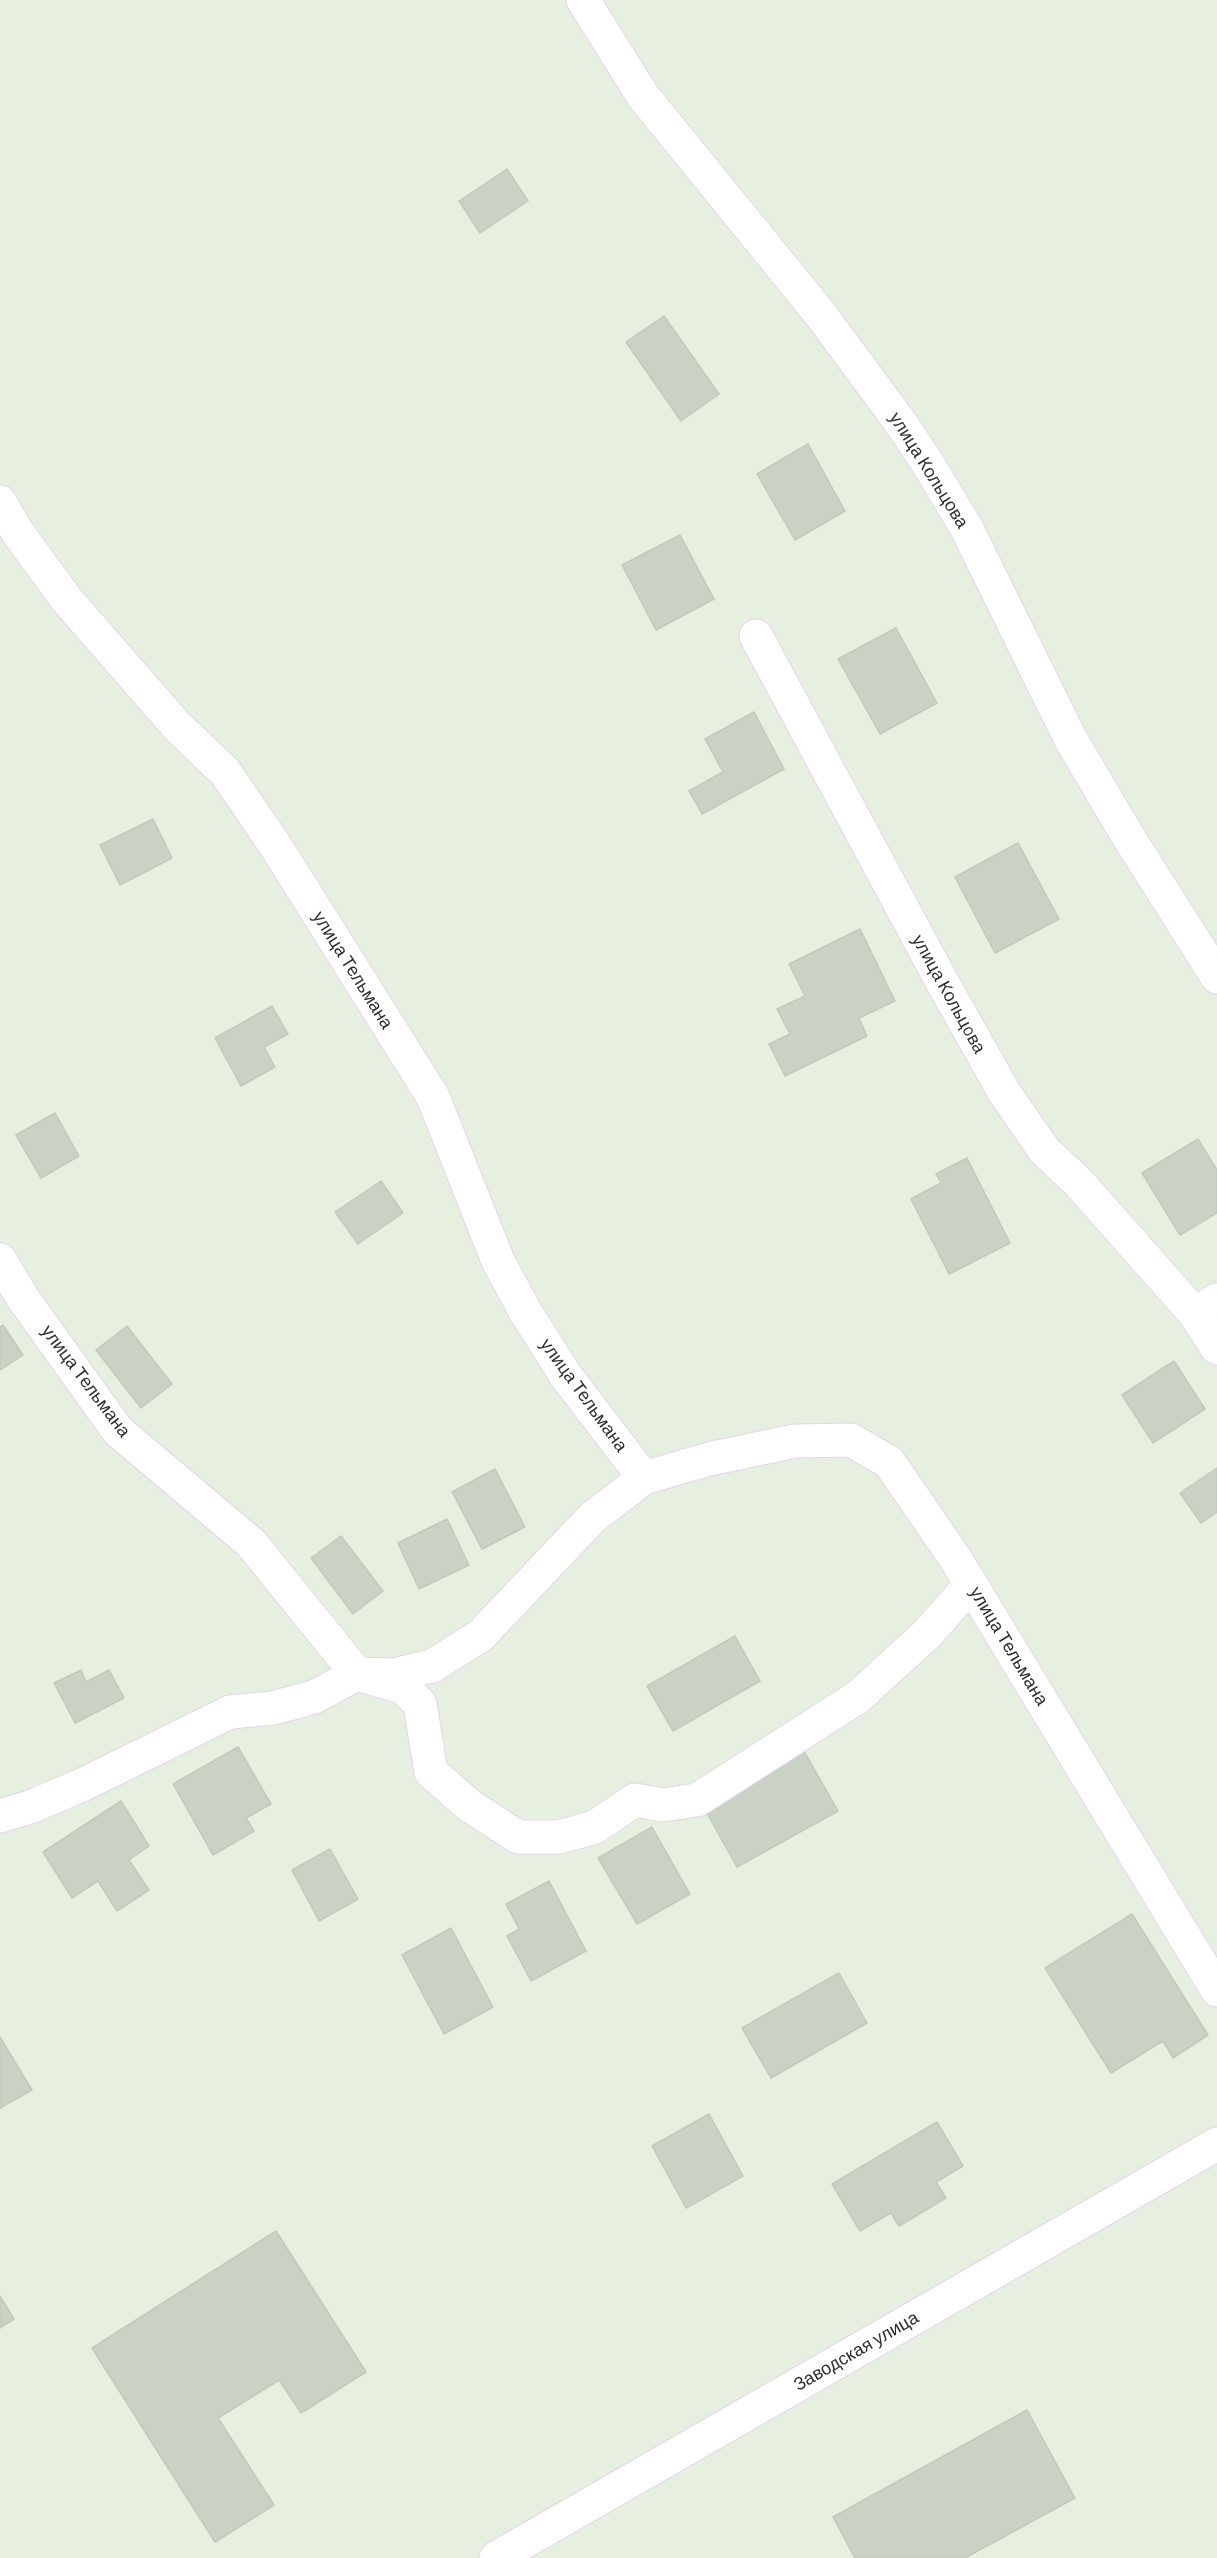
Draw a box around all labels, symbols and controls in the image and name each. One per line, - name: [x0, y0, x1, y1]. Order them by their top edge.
- street label: улица Кольцова: [885, 408, 973, 532]
- street label: улица Тельмана: [308, 907, 398, 1033]
- street label: улица Кольцoва: [907, 931, 991, 1057]
- street label: улица Тельмана: [37, 1321, 135, 1441]
- street label: улица Тельмана: [536, 1334, 632, 1456]
- street label: улица Тельмана: [965, 1583, 1053, 1709]
- street label: Заводская улица: [790, 2307, 922, 2395]

